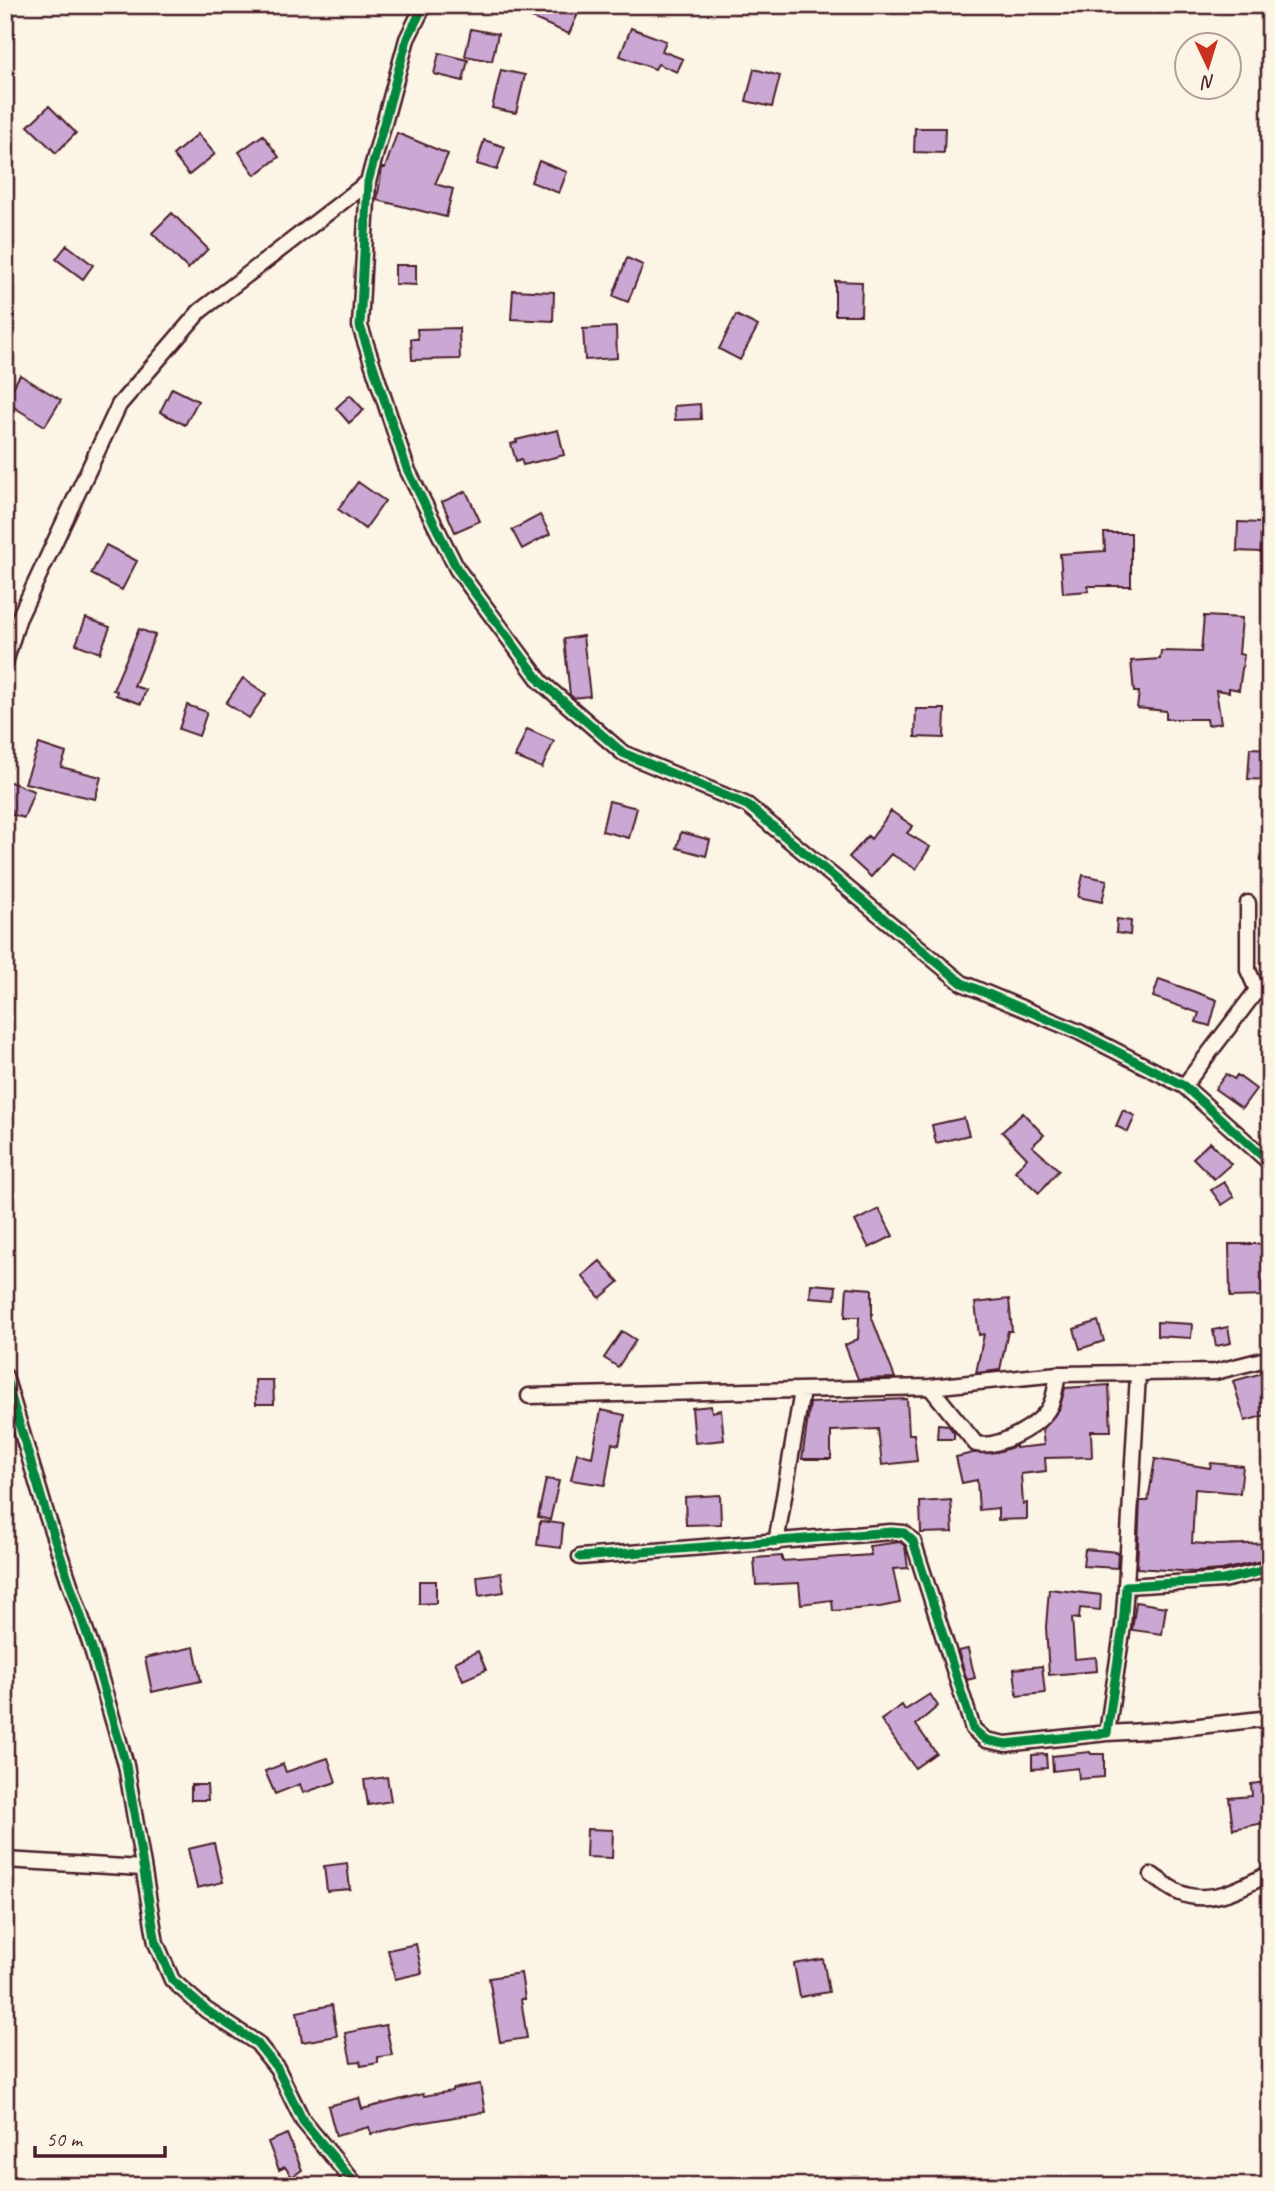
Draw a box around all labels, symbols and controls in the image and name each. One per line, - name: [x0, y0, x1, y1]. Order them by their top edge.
- north arrow: [1174, 32, 1244, 102]
- text: N: [1199, 70, 1216, 95]
- scale bar: [35, 2114, 164, 2158]
- text: 50 m: [46, 2126, 84, 2152]

